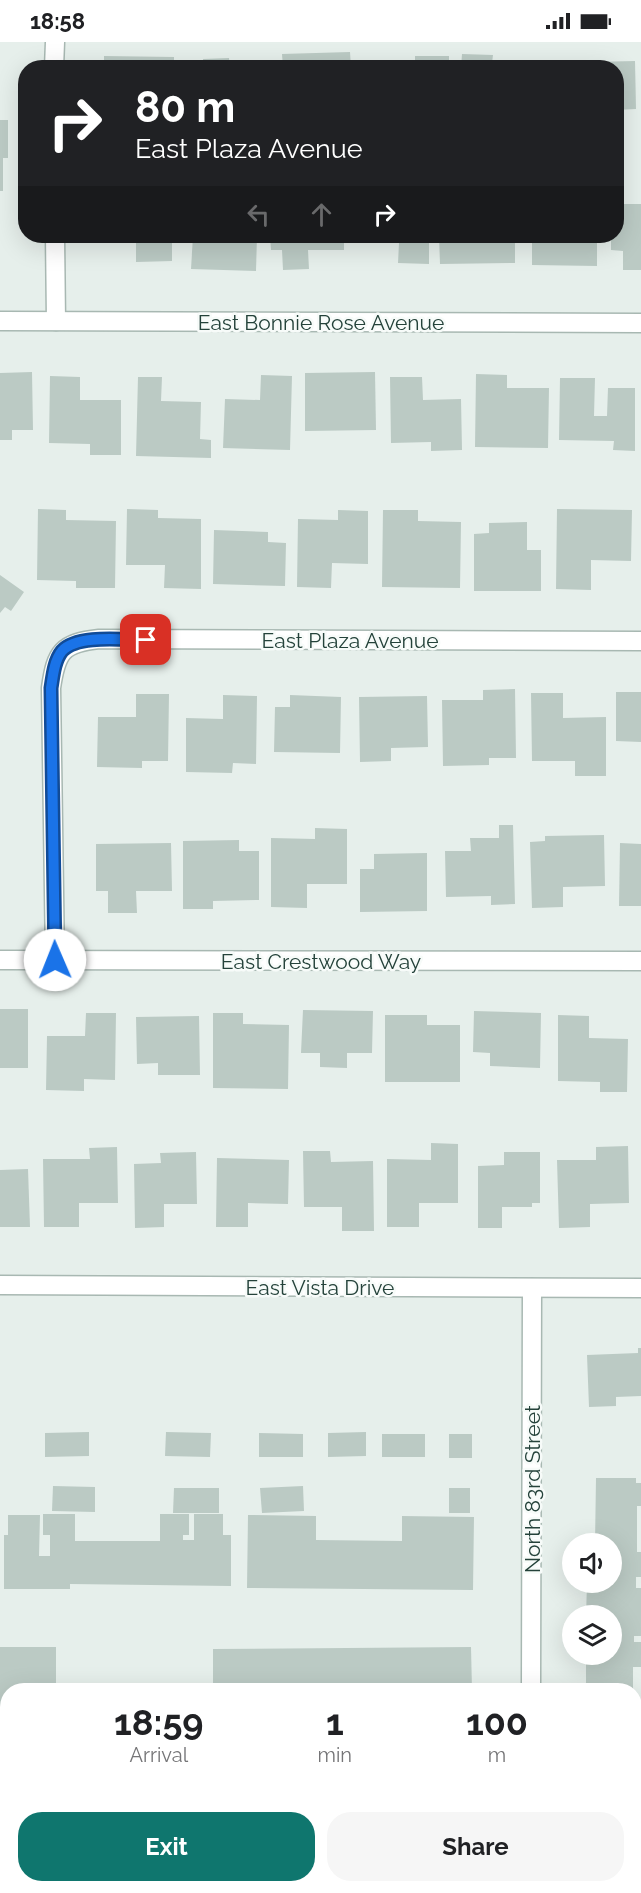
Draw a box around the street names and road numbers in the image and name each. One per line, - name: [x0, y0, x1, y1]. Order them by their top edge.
- street label: East Bonnie Rose Avenue: [198, 310, 444, 335]
- street label: East Plaza Avenue: [261, 628, 439, 653]
- street label: East Crestwood Way: [221, 949, 421, 974]
- street label: East Vista Drive: [246, 1275, 394, 1300]
- street label: North 83rd Street: [520, 1405, 545, 1573]

